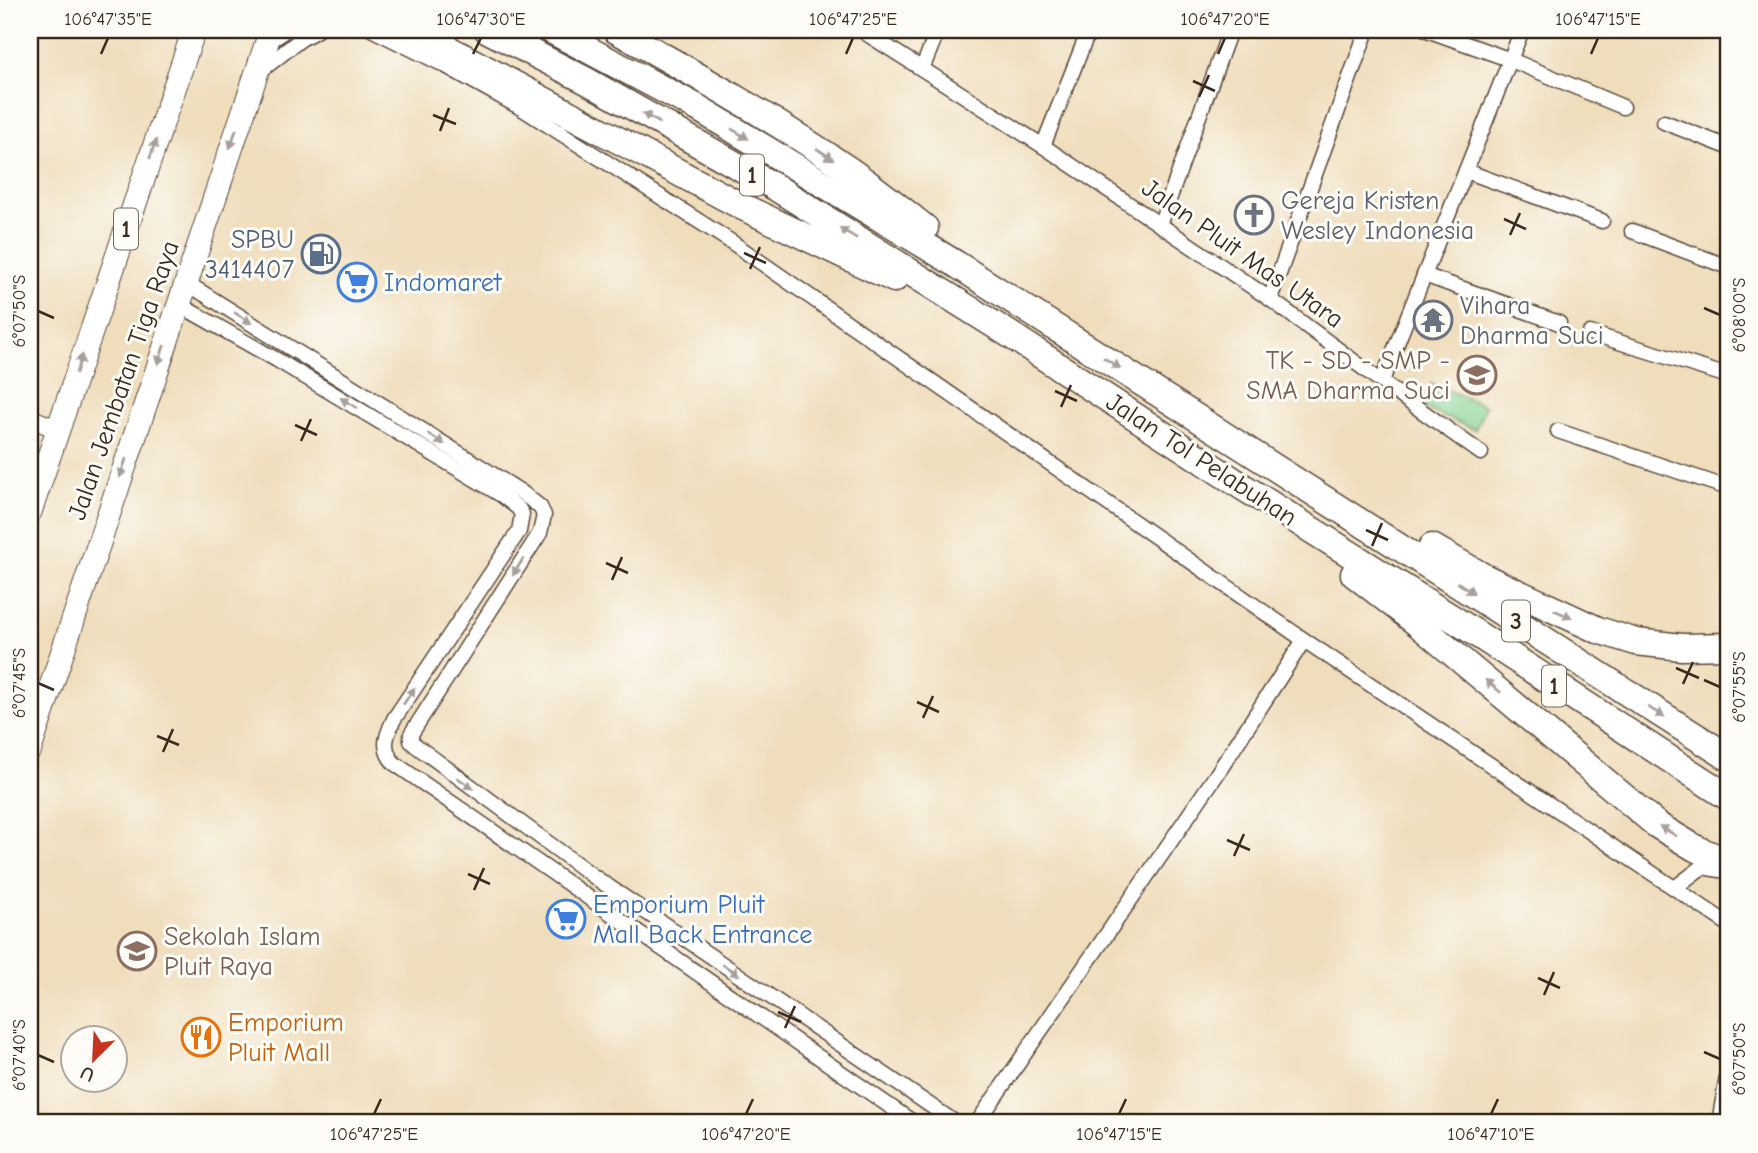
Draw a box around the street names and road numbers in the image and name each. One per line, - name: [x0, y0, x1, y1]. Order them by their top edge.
- road number: 1: [740, 154, 764, 196]
- street label: Jalan Pluit Mas Utara: [1136, 173, 1349, 335]
- road number: 1: [114, 209, 138, 250]
- street label: Jalan Jembatan Tiga Raya: [62, 237, 186, 524]
- street label: Jalan Tol Pelabuhan: [1100, 387, 1302, 533]
- road number: 3: [1502, 600, 1530, 642]
- road number: 1: [1542, 666, 1566, 706]

